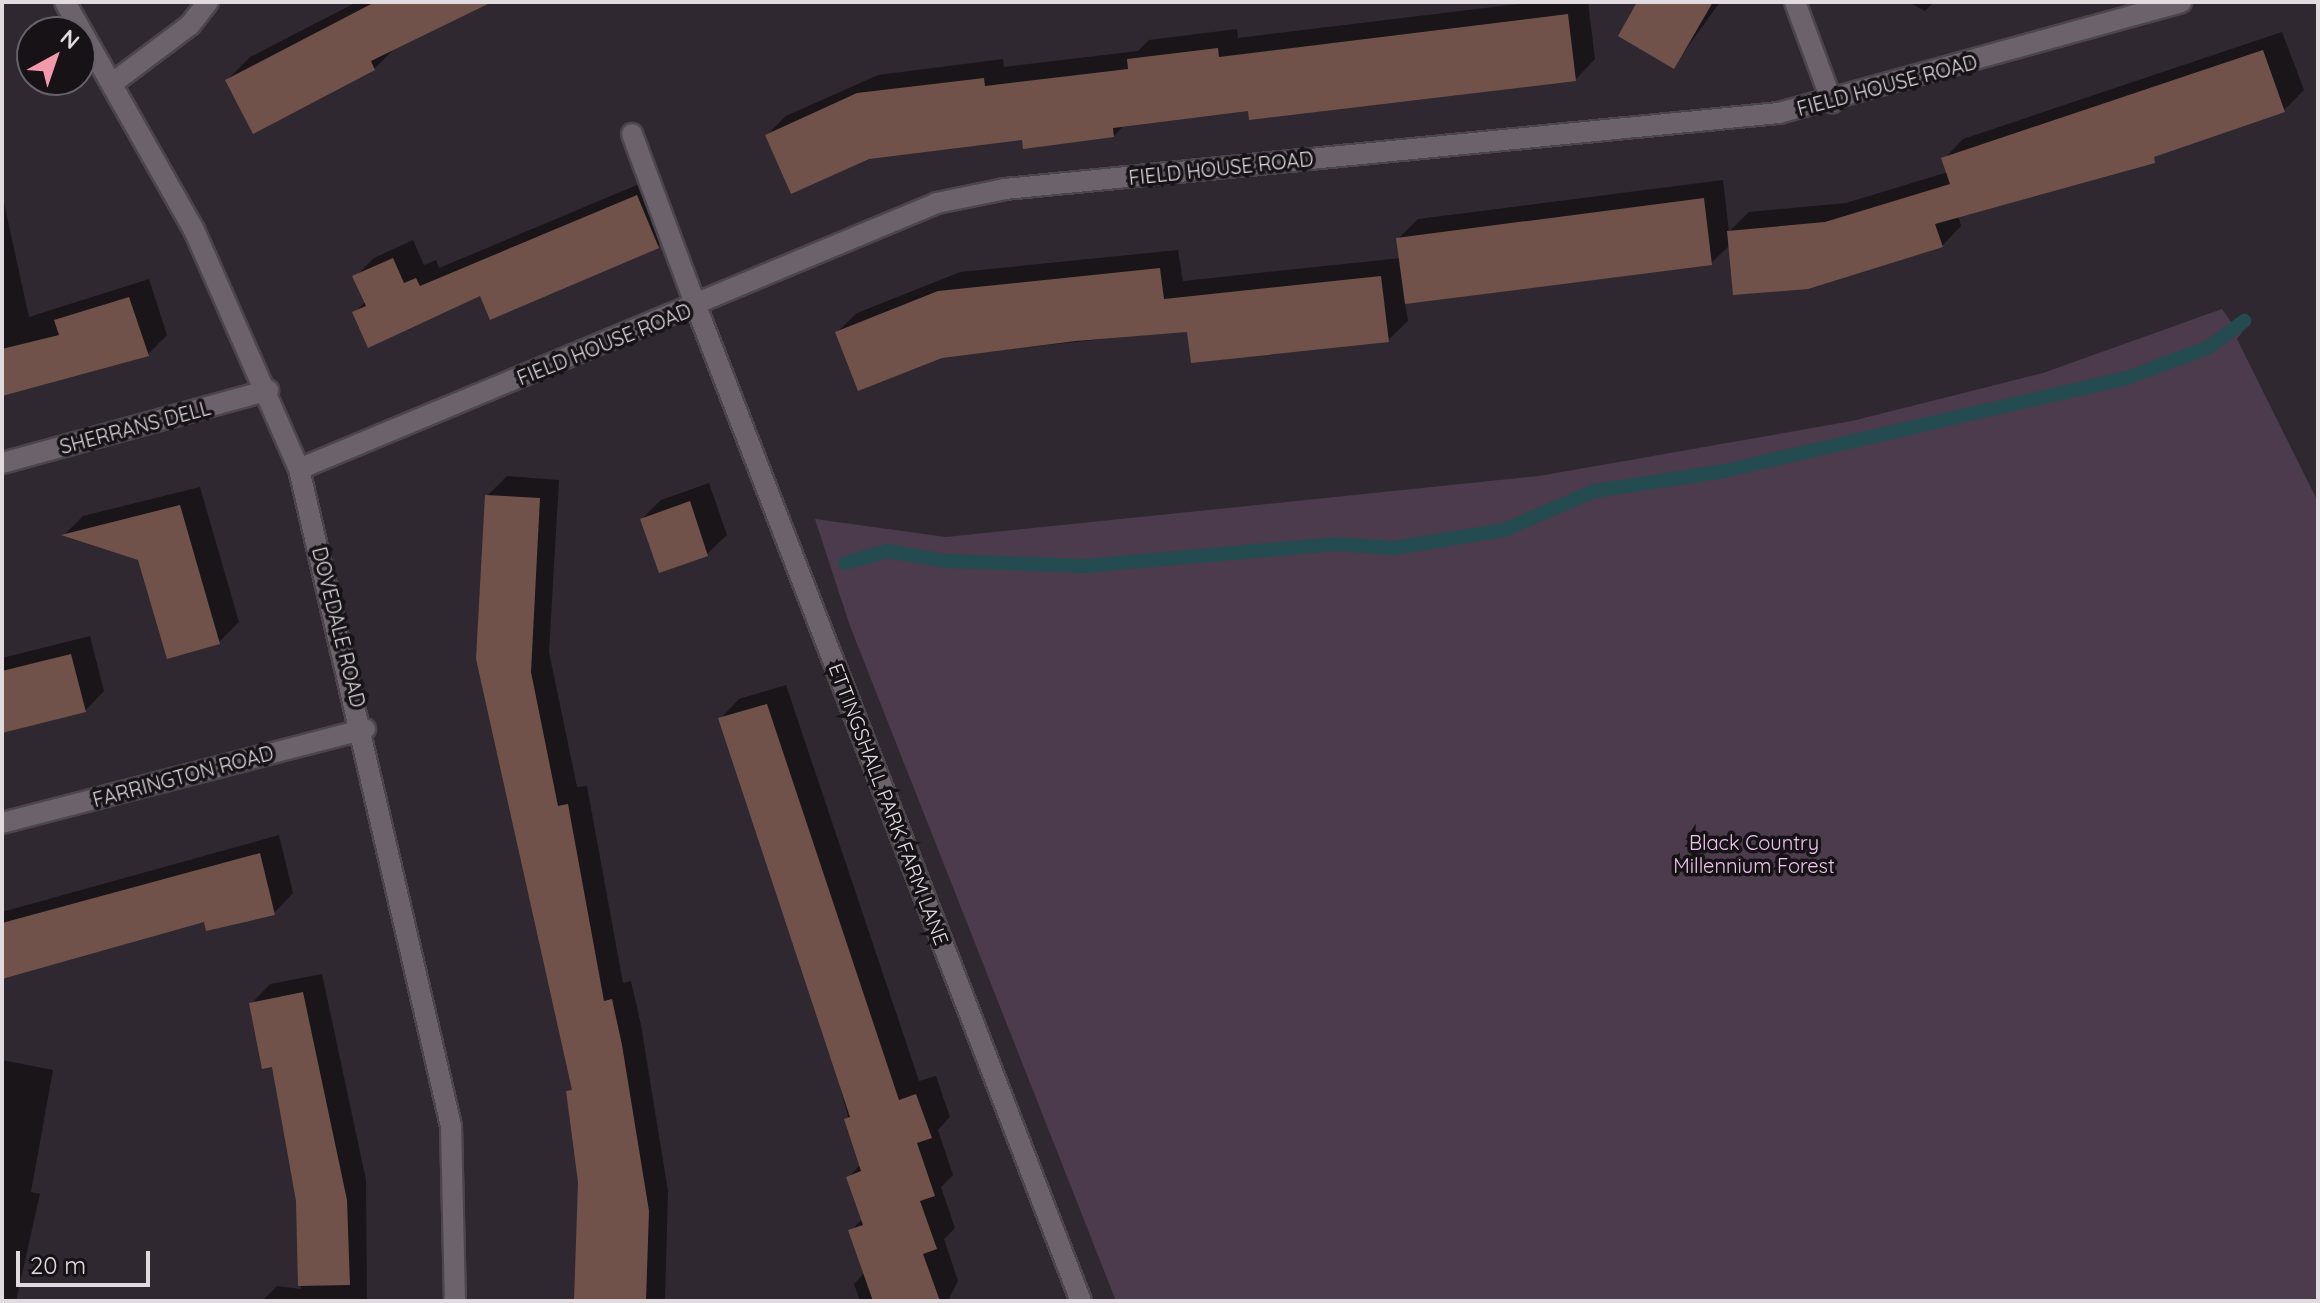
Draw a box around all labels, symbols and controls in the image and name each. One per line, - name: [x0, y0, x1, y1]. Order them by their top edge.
- north arrow: [16, 16, 96, 96]
- text: N: [55, 23, 85, 55]
- street label: FIELD HOUSE ROAD: [1794, 49, 1980, 121]
- street label: FIELD HOUSE ROAD: [1127, 146, 1315, 190]
- street label: FIELD HOUSE ROAD: [513, 298, 695, 390]
- street label: SHERRANS DELL: [57, 395, 213, 459]
- street label: DOVEDALE ROAD: [307, 544, 371, 710]
- street label: ETTINGSHALL PARK FARM LANE: [824, 660, 954, 948]
- street label: FARRINGTON ROAD: [90, 740, 276, 812]
- park label: Black Country Millennium Forest: [1673, 830, 1835, 877]
- scale bar: [20, 1235, 154, 1285]
- text: 20 m: [30, 1250, 86, 1280]

